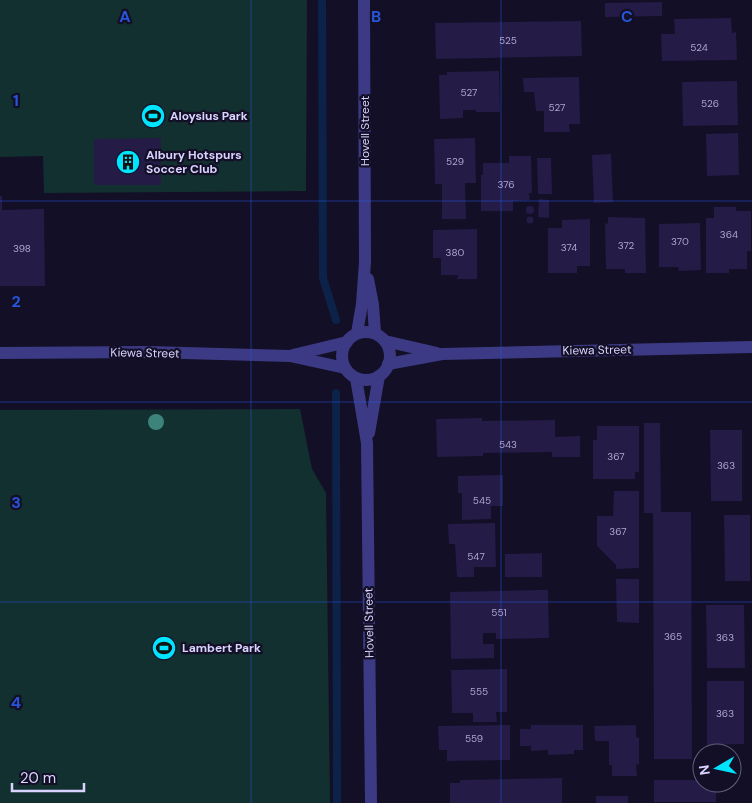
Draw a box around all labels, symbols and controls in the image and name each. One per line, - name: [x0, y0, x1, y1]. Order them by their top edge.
- text: A: [119, 6, 131, 27]
- text: B: [371, 6, 381, 27]
- text: C: [621, 6, 633, 27]
- house number: 525: [499, 34, 517, 47]
- house number: 524: [690, 41, 708, 54]
- house number: 527: [461, 86, 477, 99]
- text: 1: [13, 90, 19, 111]
- street label: Hovell Street: [357, 96, 373, 166]
- house number: 526: [701, 97, 719, 110]
- house number: 527: [549, 101, 565, 114]
- sports icon: Aloysius Park: [140, 103, 166, 129]
- place label: Aloysius Park: [170, 108, 248, 124]
- place label: Albury Hotspurs Soccer Club: [146, 147, 242, 177]
- building icon: Albury Hotspurs Soccer Club: [115, 149, 141, 175]
- house number: 529: [446, 155, 464, 168]
- house number: 376: [497, 178, 515, 191]
- house number: 364: [720, 228, 738, 241]
- house number: 370: [671, 235, 689, 248]
- house number: 372: [618, 239, 635, 252]
- house number: 374: [561, 241, 577, 254]
- house number: 398: [13, 242, 31, 255]
- house number: 380: [446, 246, 465, 259]
- text: 2: [11, 291, 21, 312]
- street label: Kiewa Street: [562, 341, 632, 359]
- street label: Kiewa Street: [110, 344, 180, 362]
- house number: 543: [499, 438, 517, 451]
- house number: 367: [607, 450, 625, 463]
- house number: 363: [717, 459, 735, 472]
- text: 3: [11, 492, 21, 513]
- house number: 545: [473, 494, 491, 507]
- house number: 367: [609, 525, 627, 538]
- house number: 547: [467, 550, 485, 563]
- street label: Hovell Street: [360, 587, 378, 658]
- house number: 551: [491, 606, 507, 619]
- house number: 365: [664, 630, 682, 643]
- house number: 363: [716, 631, 734, 644]
- sports icon: Lambert Park: [151, 635, 177, 661]
- place label: Lambert Park: [182, 640, 261, 656]
- house number: 555: [470, 685, 488, 698]
- text: 4: [11, 692, 21, 713]
- house number: 363: [716, 707, 734, 720]
- house number: 559: [465, 732, 483, 745]
- north arrow: [692, 743, 742, 793]
- scale bar: [12, 760, 85, 792]
- text: N: [694, 764, 714, 776]
- text: 20 m: [20, 768, 56, 788]

